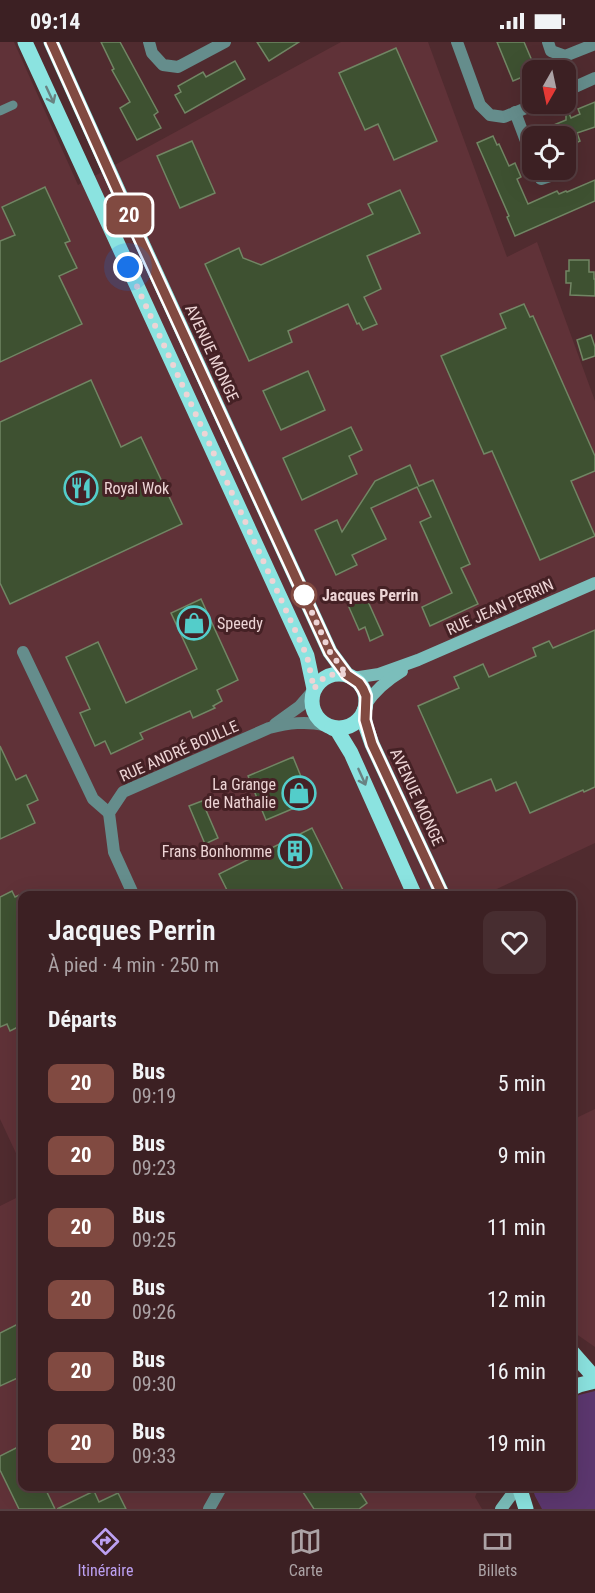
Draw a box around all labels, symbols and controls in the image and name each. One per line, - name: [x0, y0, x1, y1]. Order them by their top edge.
- text: 09:14: [30, 9, 81, 34]
- north arrow: [522, 60, 576, 114]
- map controls: [522, 60, 576, 180]
- one-way arrow: [44, 86, 56, 104]
- button: locate: [522, 126, 576, 180]
- line badge: 20: [102, 196, 156, 234]
- text: 20: [118, 203, 140, 227]
- your location: [113, 252, 143, 282]
- street label: AVENUE MONGE: [181, 301, 243, 405]
- restaurant icon: Royal Wok: [63, 470, 99, 506]
- place label: Royal Wok: [104, 479, 170, 498]
- street label: RUE JEAN PERRIN: [443, 575, 557, 639]
- marker: Jacques Perrin: [291, 582, 317, 608]
- place label: Jacques Perrin: [322, 586, 418, 605]
- shop icon: Speedy: [176, 605, 212, 641]
- place label: Speedy: [217, 614, 263, 633]
- street label: RUE ANDRÉ BOULLE: [117, 716, 241, 786]
- street label: AVENUE MONGE: [386, 745, 448, 849]
- one-way arrow: [357, 768, 368, 786]
- place label: La Grange de Nathalie: [204, 775, 276, 812]
- shop icon: La Grange de Nathalie: [281, 775, 317, 811]
- building icon: Frans Bonhomme: [277, 833, 313, 869]
- place label: Frans Bonhomme: [162, 842, 272, 861]
- button: heart: [483, 911, 546, 974]
- text: Jacques Perrin: [48, 914, 216, 947]
- text: À pied · 4 min · 250 m: [48, 953, 219, 977]
- text: Départs: [48, 1007, 117, 1032]
- text: Bus: [132, 1059, 165, 1084]
- text: 20: [70, 1071, 92, 1095]
- text: 5 min: [498, 1071, 546, 1096]
- text: 09:19: [132, 1084, 176, 1108]
- text: Bus: [132, 1131, 165, 1156]
- text: 20: [70, 1143, 92, 1167]
- text: 9 min: [498, 1143, 546, 1168]
- text: 09:23: [132, 1156, 176, 1180]
- text: Bus: [132, 1203, 165, 1228]
- text: 20: [70, 1215, 92, 1239]
- text: 11 min: [487, 1215, 546, 1240]
- text: 09:25: [132, 1228, 176, 1252]
- text: Bus: [132, 1275, 165, 1300]
- text: 20: [70, 1287, 92, 1311]
- text: 12 min: [487, 1287, 546, 1312]
- text: 09:26: [132, 1300, 176, 1324]
- text: Bus: [132, 1347, 165, 1372]
- text: 20: [70, 1359, 92, 1383]
- text: 16 min: [487, 1359, 546, 1384]
- text: 09:30: [132, 1372, 176, 1396]
- text: Bus: [132, 1419, 165, 1444]
- text: 20: [70, 1431, 92, 1455]
- text: 19 min: [487, 1431, 546, 1456]
- text: 09:33: [132, 1444, 176, 1468]
- tab: Itinéraire: [78, 1525, 133, 1580]
- tab: Carte: [289, 1525, 323, 1580]
- tab: Billets: [478, 1525, 517, 1580]

